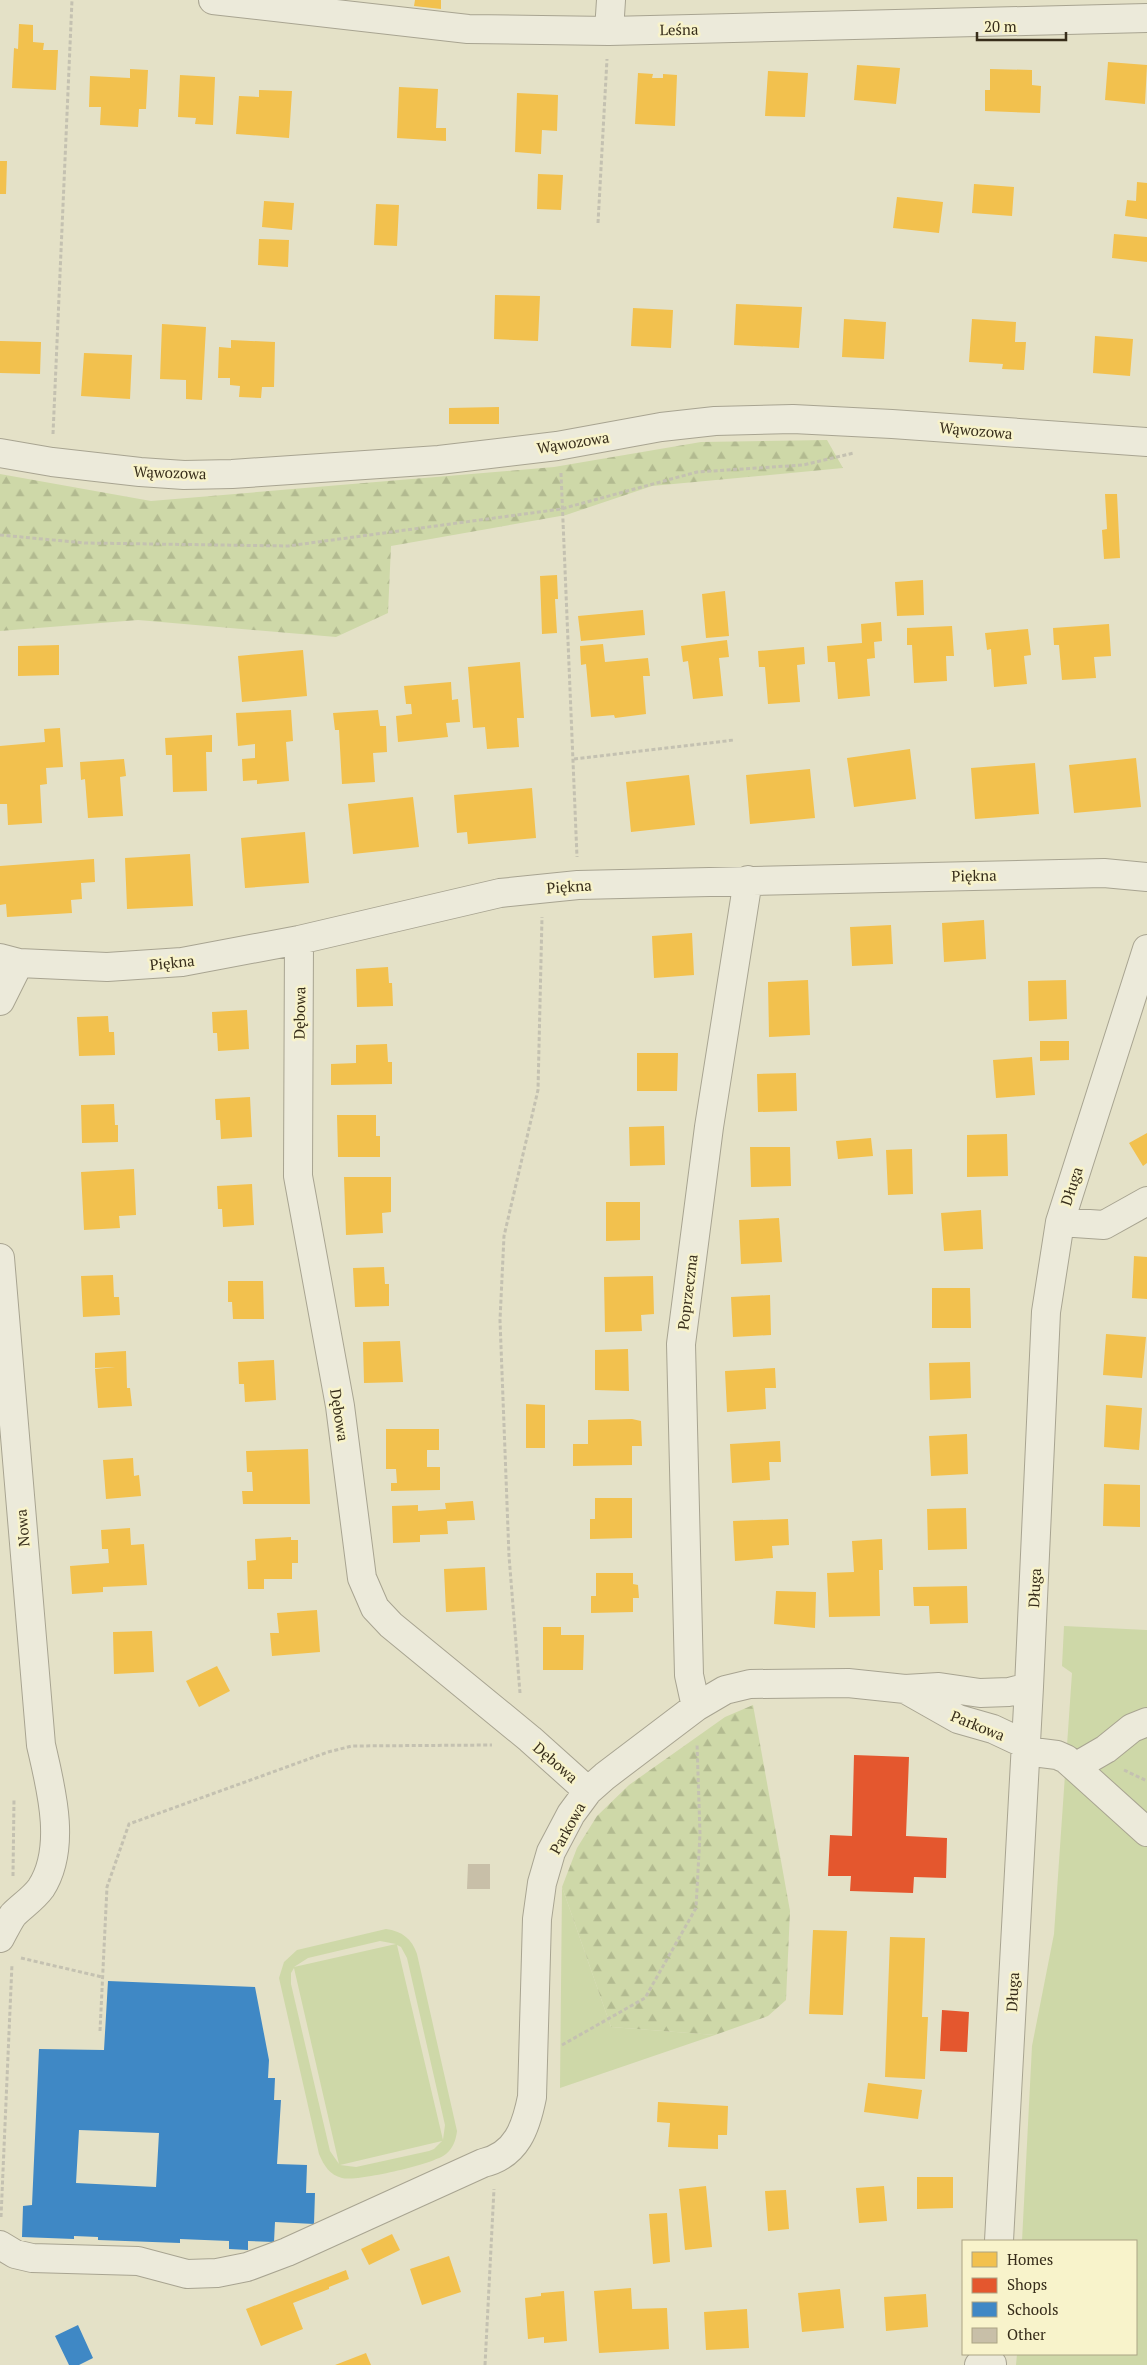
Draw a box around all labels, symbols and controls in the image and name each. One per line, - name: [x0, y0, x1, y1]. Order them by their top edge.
- scale bar: [977, 10, 1066, 42]
- text: 20 m: [984, 16, 1017, 36]
- street label: Leśna: [659, 19, 699, 39]
- street label: Wąwozowa: [939, 417, 1014, 443]
- street label: Wąwozowa: [535, 426, 611, 458]
- street label: Wąwozowa: [133, 461, 207, 483]
- street label: Piękna: [951, 865, 997, 885]
- street label: Piękna: [546, 874, 593, 898]
- street label: Piękna: [148, 950, 196, 974]
- street label: Dębowa: [289, 986, 309, 1040]
- street label: Długa: [1055, 1164, 1087, 1208]
- street label: Poprzeczna: [672, 1253, 702, 1331]
- street label: Dębowa: [326, 1387, 354, 1443]
- street label: Nowa: [10, 1508, 34, 1548]
- street label: Długa: [1023, 1567, 1045, 1608]
- street label: Parkowa: [948, 1705, 1008, 1745]
- street label: Dębowa: [529, 1737, 583, 1787]
- street label: Parkowa: [545, 1798, 590, 1858]
- street label: Długa: [1001, 1971, 1023, 2012]
- legend: [962, 2240, 1137, 2355]
- text: Homes: [1007, 2249, 1053, 2269]
- text: Shops: [1007, 2274, 1047, 2294]
- text: Schools: [1007, 2299, 1058, 2319]
- text: Other: [1007, 2324, 1046, 2344]

